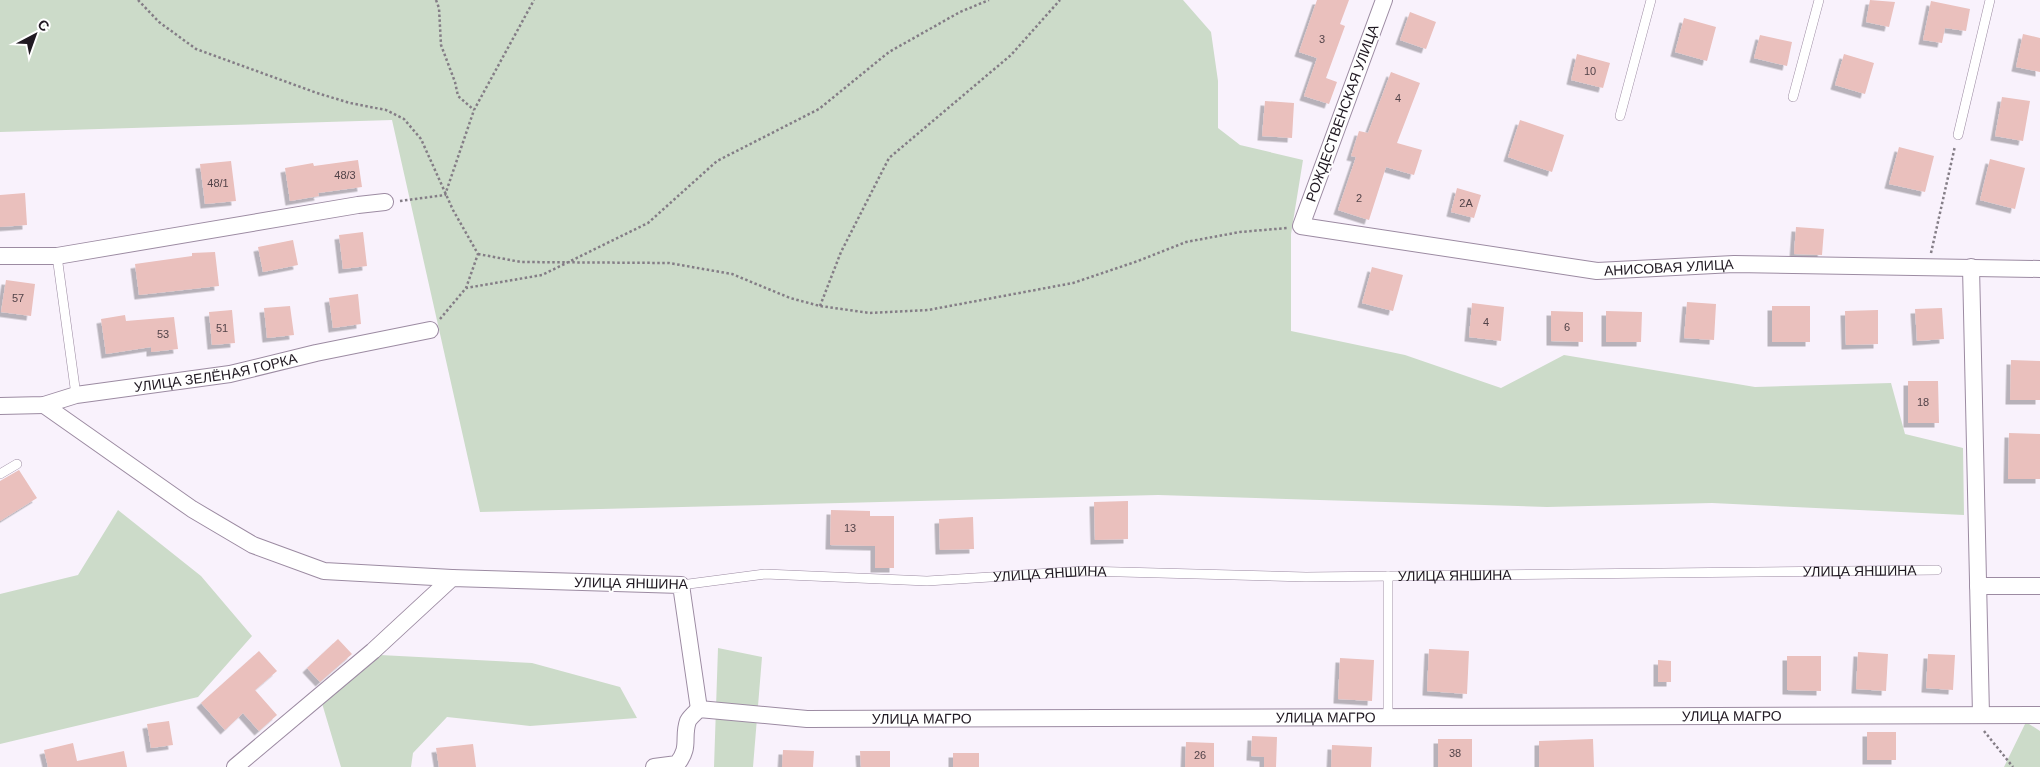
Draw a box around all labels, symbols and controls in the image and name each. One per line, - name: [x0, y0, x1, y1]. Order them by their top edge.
- north arrow: [10, 10, 60, 60]
- text: С: [34, 16, 53, 35]
- street label: РОЖДЕСТВЕНСКАЯ УЛИЦА: [1302, 22, 1382, 204]
- house number: 3: [1319, 33, 1325, 45]
- house number: 10: [1584, 65, 1596, 77]
- house number: 4: [1395, 92, 1401, 104]
- house number: 48/3: [334, 169, 356, 181]
- house number: 48/1: [207, 177, 229, 189]
- house number: 2: [1356, 192, 1362, 204]
- house number: 2А: [1459, 197, 1473, 209]
- street label: АНИСОВАЯ УЛИЦА: [1603, 256, 1735, 279]
- house number: 57: [12, 292, 24, 304]
- house number: 4: [1483, 316, 1489, 328]
- house number: 6: [1564, 321, 1570, 333]
- house number: 51: [216, 322, 228, 334]
- house number: 53: [157, 328, 169, 340]
- street label: УЛИЦА ЗЕЛЁНАЯ ГОРКА: [133, 350, 299, 395]
- house number: 18: [1917, 396, 1929, 408]
- house number: 13: [844, 522, 856, 534]
- street label: УЛИЦА ЯНШИНА: [1803, 562, 1917, 579]
- street label: УЛИЦА ЯНШИНА: [993, 563, 1108, 585]
- street label: УЛИЦА ЯНШИНА: [1398, 567, 1512, 584]
- street label: УЛИЦА ЯНШИНА: [574, 574, 689, 592]
- street label: УЛИЦА МАГРО: [1682, 708, 1782, 724]
- street label: УЛИЦА МАГРО: [1276, 709, 1376, 725]
- street label: УЛИЦА МАГРО: [872, 710, 972, 727]
- house number: 38: [1449, 747, 1461, 759]
- house number: 26: [1194, 749, 1206, 761]

